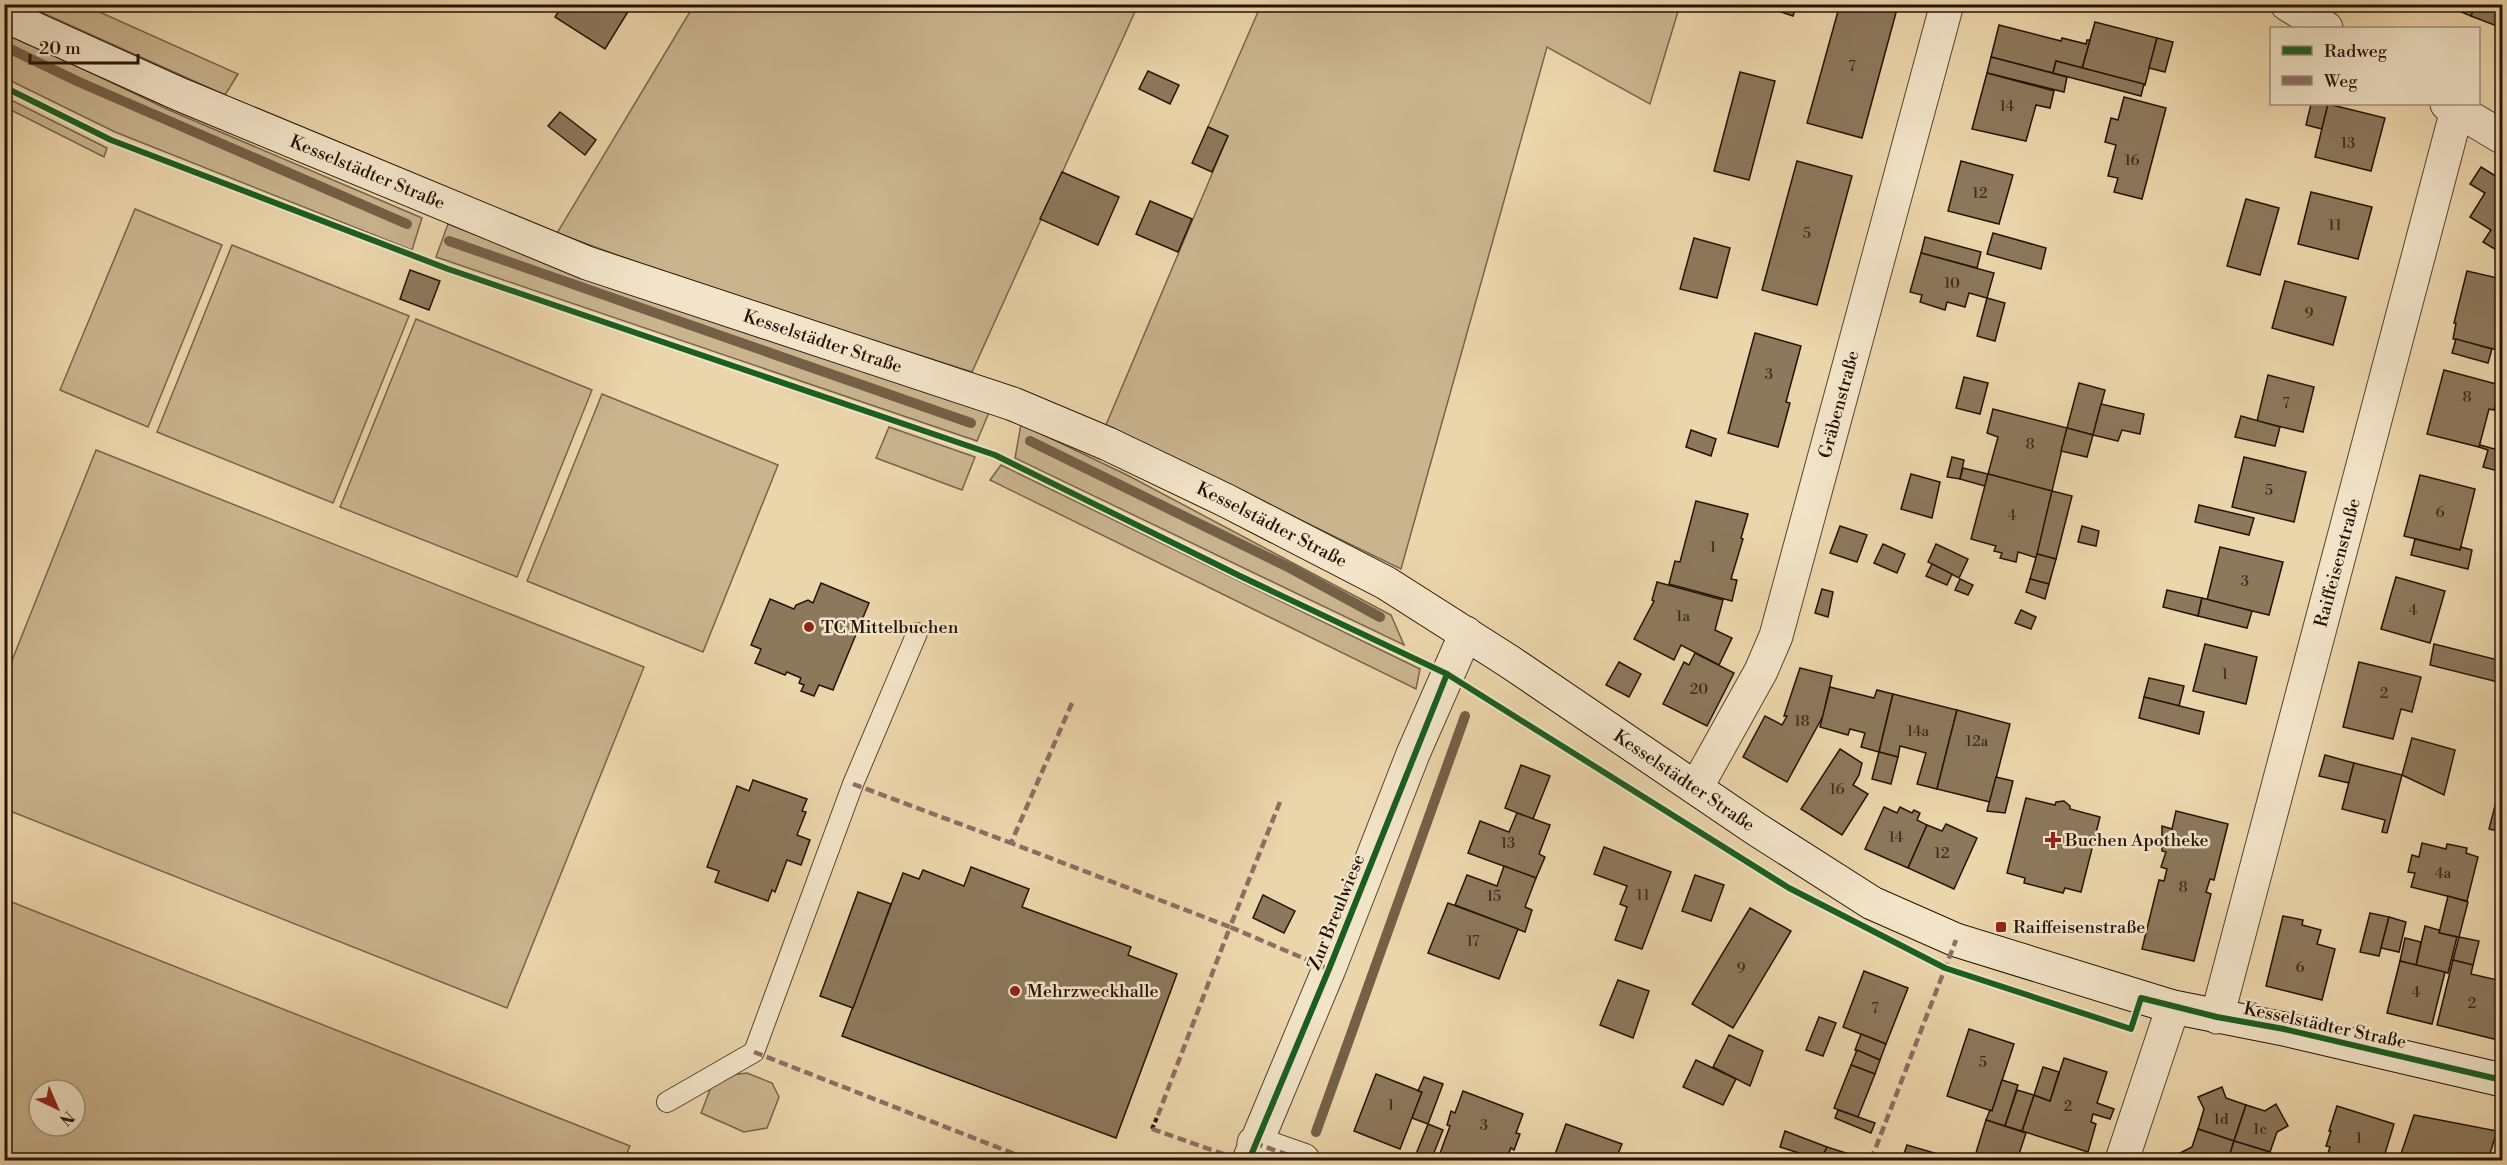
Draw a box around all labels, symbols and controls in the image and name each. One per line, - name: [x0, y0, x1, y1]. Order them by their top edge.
- scale bar: [30, 27, 138, 65]
- legend: [2270, 27, 2480, 105]
- text: 20 m: [39, 37, 81, 60]
- text: Radweg: [2324, 40, 2388, 63]
- house number: 7: [1848, 57, 1856, 76]
- text: Weg: [2323, 70, 2358, 93]
- house number: 14: [2000, 97, 2014, 116]
- street label: Kesselstädter Straße: [286, 130, 448, 215]
- house number: 13: [2341, 134, 2355, 153]
- house number: 16: [2124, 151, 2140, 170]
- house number: 12: [1972, 184, 1988, 203]
- house number: 11: [2328, 216, 2342, 235]
- house number: 5: [1803, 224, 1811, 243]
- house number: 10: [1944, 274, 1960, 293]
- house number: 9: [2304, 304, 2314, 323]
- street label: Kesselstädter Straße: [740, 305, 905, 379]
- street label: Gräbenstraße: [1814, 348, 1865, 461]
- house number: 3: [1765, 365, 1773, 384]
- house number: 8: [2462, 388, 2472, 407]
- house number: 7: [2282, 394, 2290, 413]
- house number: 8: [2025, 435, 2035, 454]
- street label: Kesselstädter Straße: [1193, 477, 1351, 573]
- house number: 5: [2265, 481, 2273, 500]
- street label: Raiffeisenstraße: [2310, 496, 2366, 630]
- house number: 6: [2435, 503, 2445, 522]
- house number: 4: [2008, 506, 2017, 525]
- house number: 1: [1710, 538, 1717, 557]
- house number: 3: [2241, 572, 2249, 591]
- house number: 4: [2409, 601, 2418, 620]
- house number: 1a: [1676, 607, 1690, 626]
- place label: TC Mittelbuchen: [821, 616, 959, 639]
- marker: TC Mittelbuchen: [802, 620, 816, 634]
- house number: 1: [2222, 665, 2229, 684]
- house number: 20: [1690, 680, 1708, 699]
- house number: 2: [2380, 684, 2388, 703]
- house number: 18: [1794, 712, 1810, 731]
- house number: 14a: [1907, 722, 1930, 741]
- street label: Kesselstädter Straße: [1609, 725, 1759, 837]
- house number: 12a: [1966, 732, 1989, 751]
- house number: 16: [1829, 780, 1845, 799]
- house number: 14: [1889, 828, 1903, 847]
- place label: Buchen Apotheke: [2064, 829, 2209, 852]
- marker: Buchen Apotheke: [2046, 833, 2060, 847]
- house number: 13: [1501, 834, 1515, 853]
- house number: 12: [1934, 844, 1950, 863]
- street label: Zur Breulwiese: [1303, 851, 1370, 973]
- house number: 4a: [2435, 864, 2452, 883]
- house number: 8: [2178, 878, 2188, 897]
- house number: 11: [1636, 886, 1650, 905]
- house number: 15: [1487, 887, 1501, 906]
- place label: Raiffeisenstraße: [2013, 916, 2145, 939]
- marker: Raiffeisenstraße: [1994, 920, 2008, 934]
- house number: 17: [1466, 932, 1480, 951]
- house number: 6: [2295, 958, 2305, 977]
- house number: 9: [1736, 959, 1746, 978]
- place label: Mehrzweckhalle: [1027, 980, 1159, 1003]
- house number: 4: [2412, 983, 2421, 1002]
- marker: Mehrzweckhalle: [1008, 984, 1022, 998]
- house number: 2: [2468, 994, 2476, 1013]
- street label: Kesselstädter Straße: [2241, 997, 2408, 1054]
- house number: 7: [1871, 999, 1879, 1018]
- house number: 5: [1979, 1053, 1987, 1072]
- north arrow: [27, 1078, 87, 1138]
- house number: 1: [1388, 1096, 1395, 1115]
- house number: 2: [2064, 1097, 2072, 1116]
- text: N: [55, 1106, 78, 1130]
- house number: 1d: [2214, 1110, 2229, 1129]
- house number: 3: [1480, 1116, 1488, 1135]
- house number: 1c: [2253, 1120, 2267, 1139]
- house number: 1: [2356, 1129, 2363, 1148]

